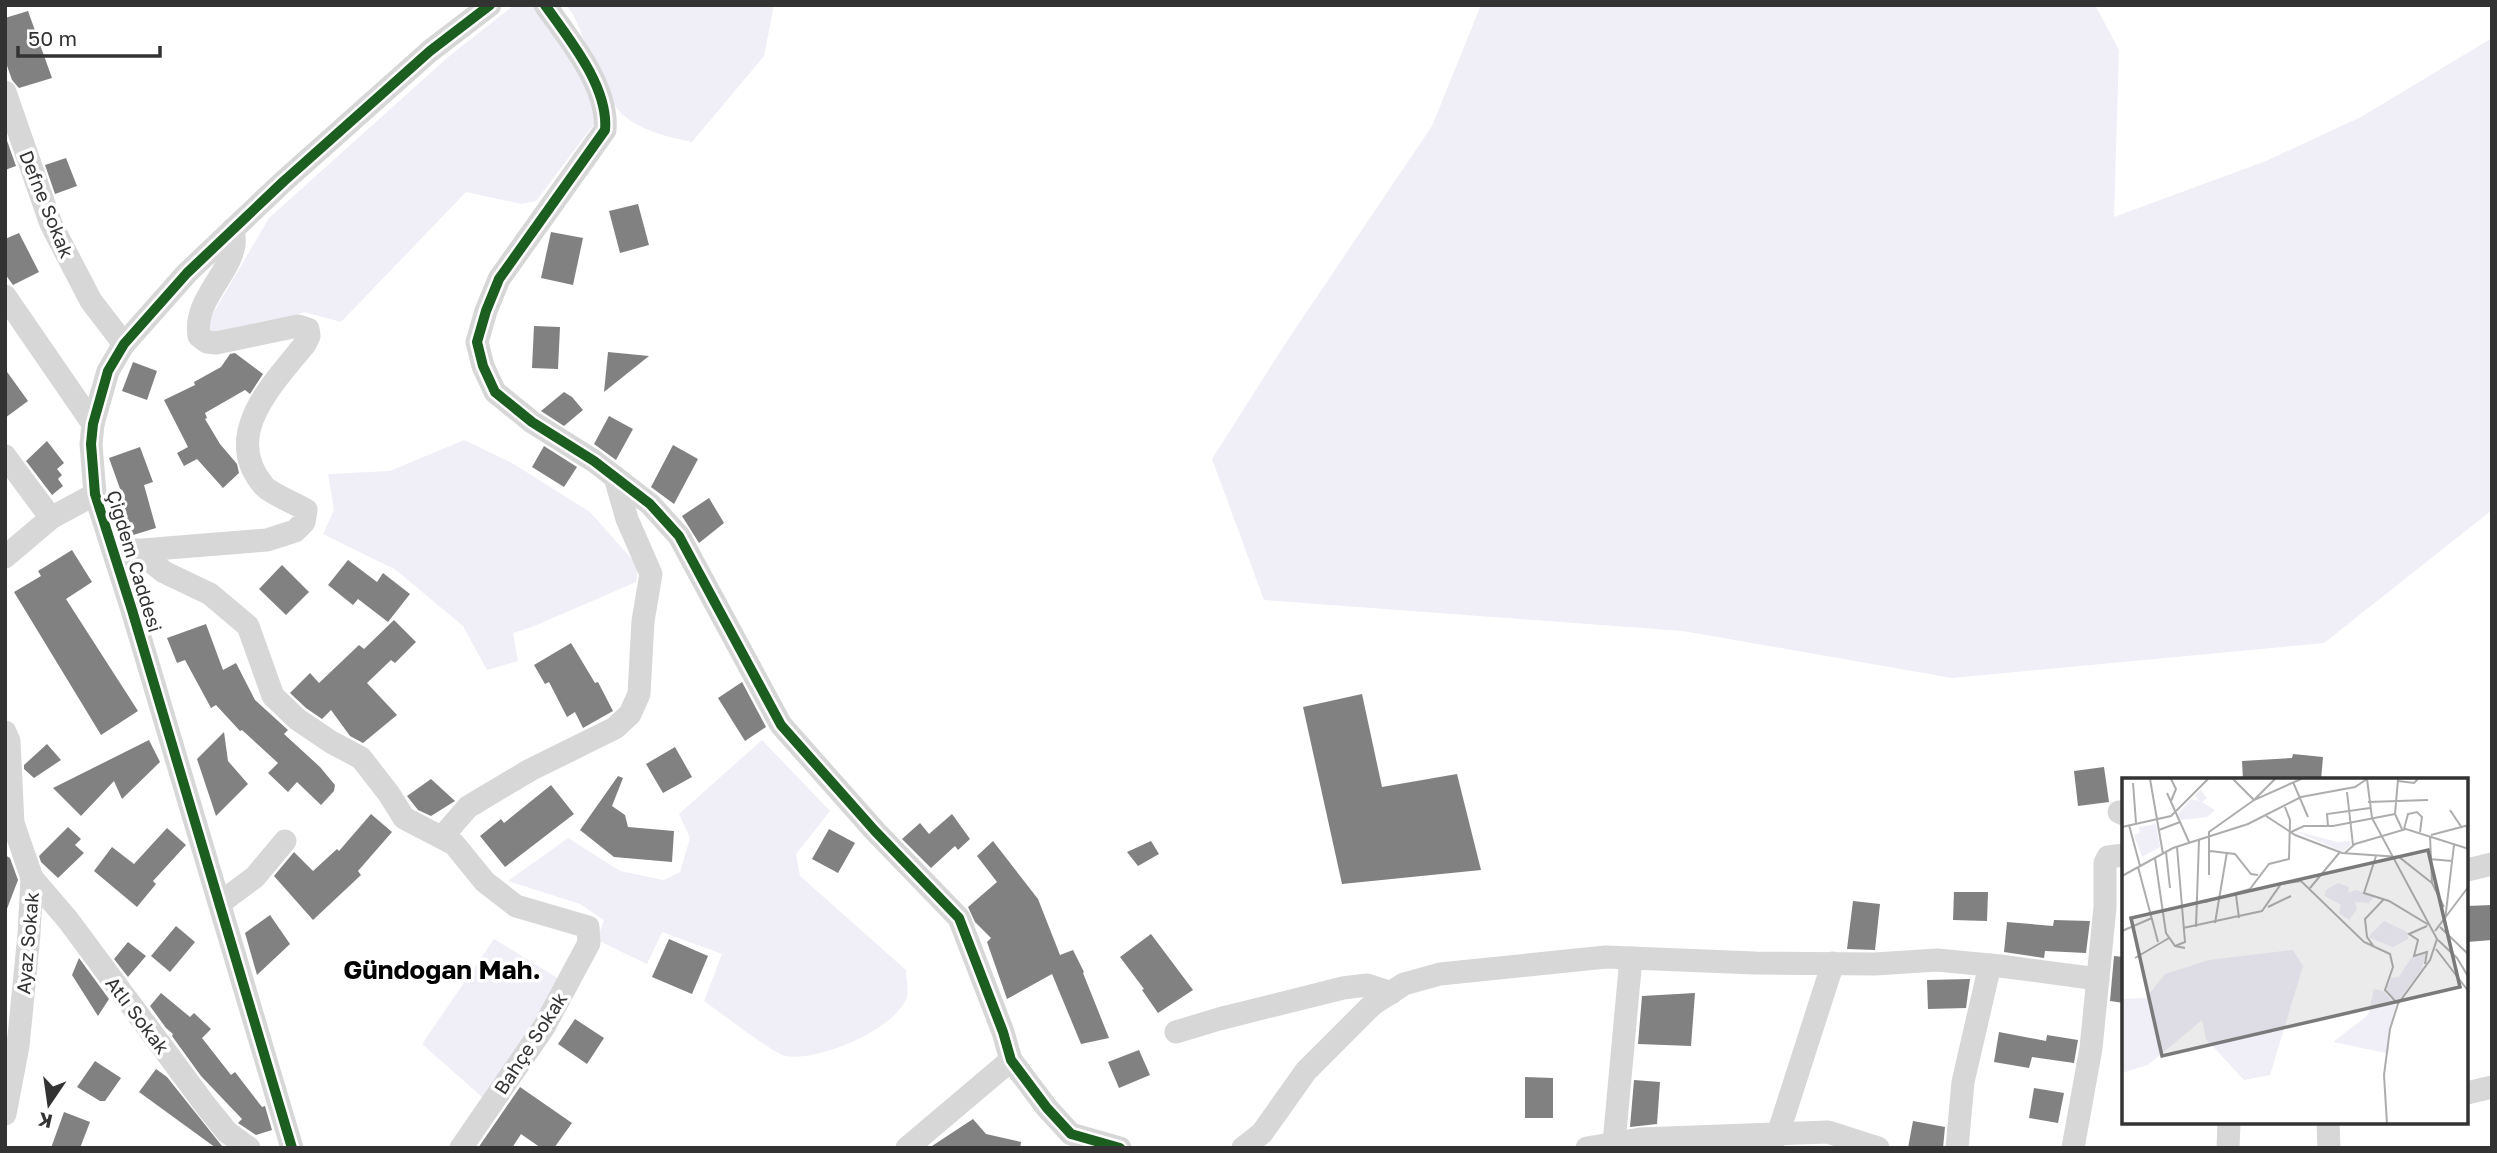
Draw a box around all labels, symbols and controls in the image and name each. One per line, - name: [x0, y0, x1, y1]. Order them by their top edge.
- scale bar: [18, 14, 159, 58]
- text: 50 m: [28, 25, 77, 51]
- street label: Defne Sokak: [15, 147, 79, 261]
- street label: Çiğdem Caddesi: [102, 487, 168, 635]
- inset map: [2122, 778, 2469, 1125]
- street label: Ayaz Sokak: [11, 891, 43, 995]
- district label: Gündoğan Mah.: [343, 954, 541, 985]
- street label: Atlı Sokak: [101, 972, 175, 1058]
- street label: Bahçe Sokak: [489, 988, 572, 1098]
- north arrow: [14, 1069, 84, 1139]
- text: K: [36, 1108, 54, 1134]

